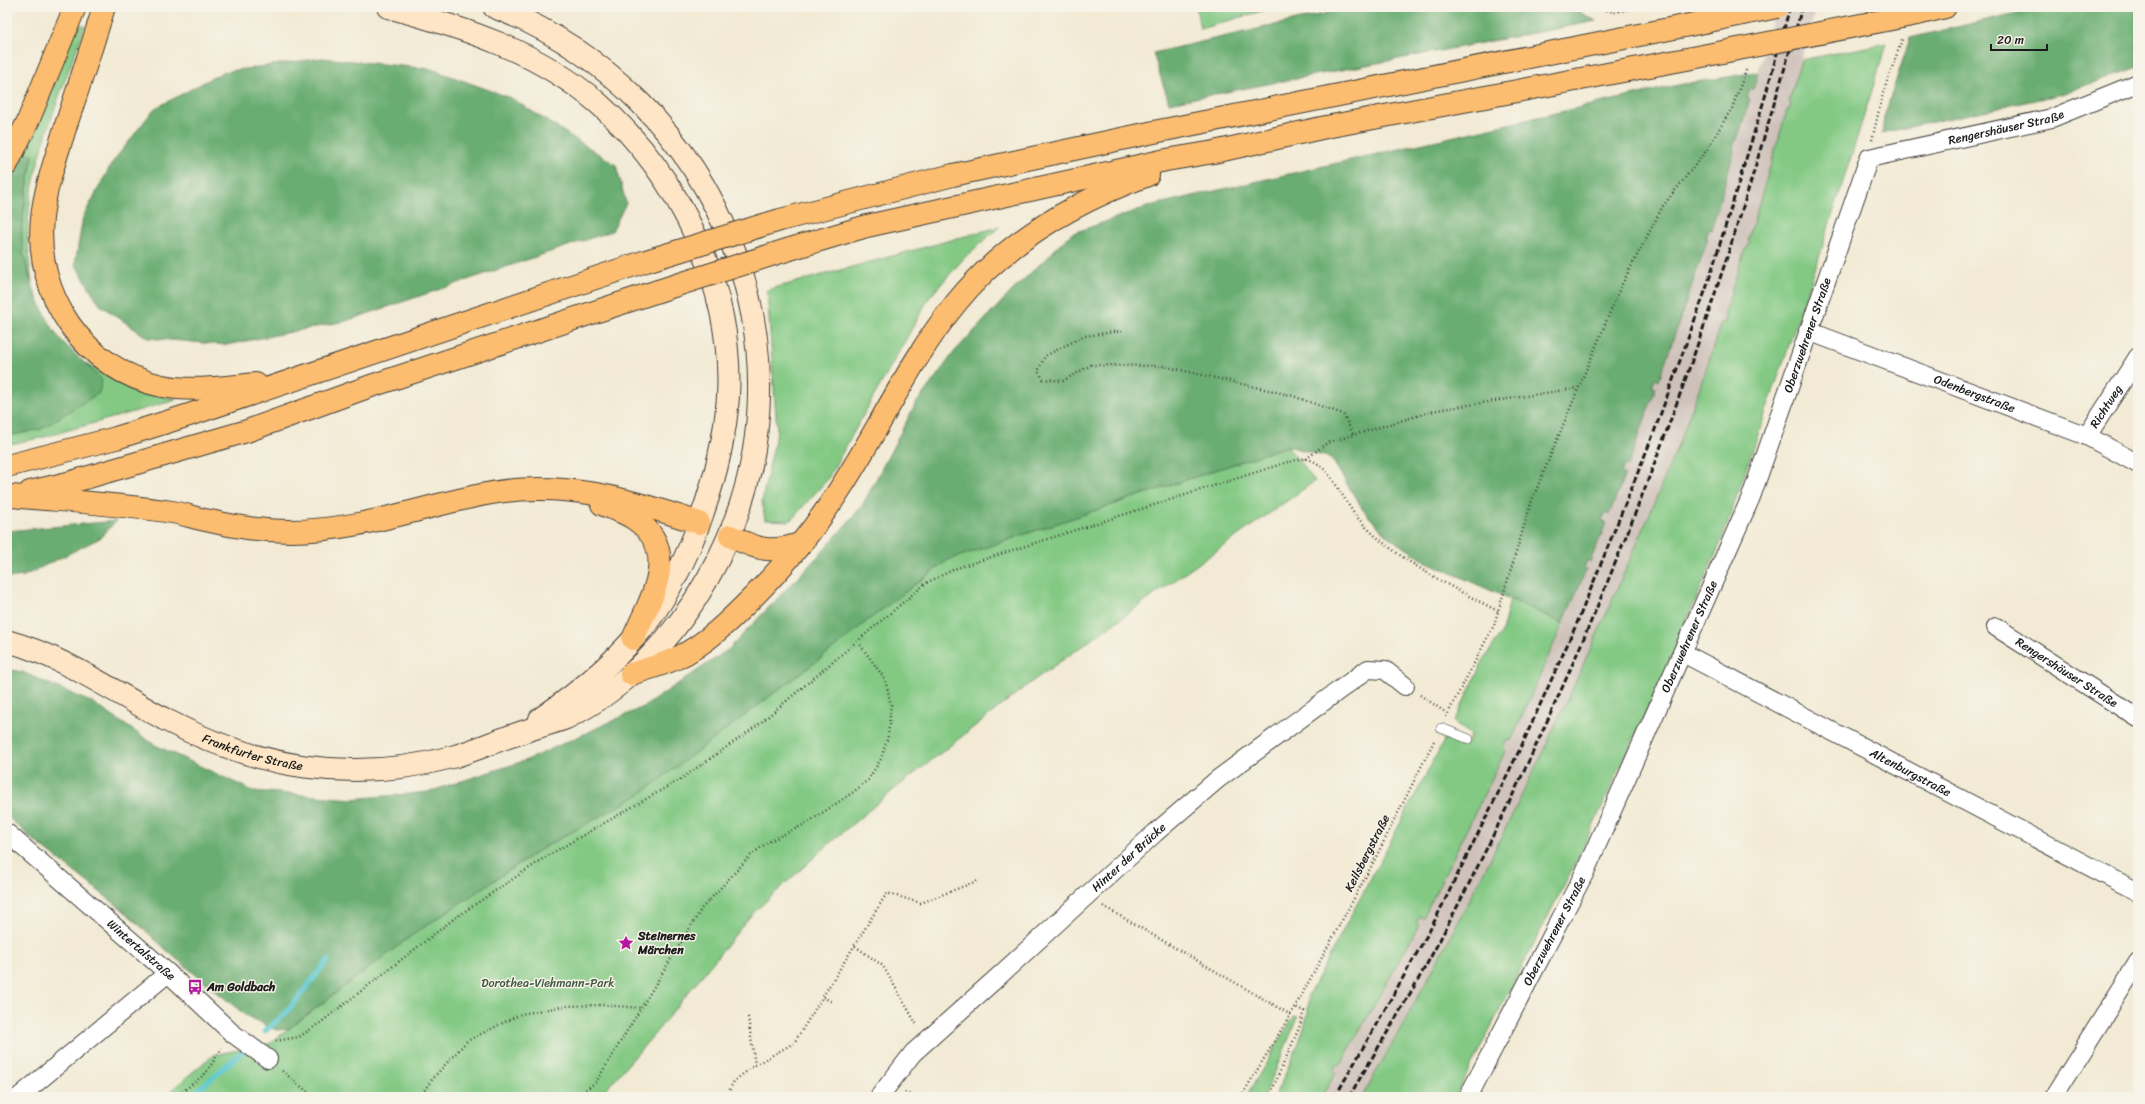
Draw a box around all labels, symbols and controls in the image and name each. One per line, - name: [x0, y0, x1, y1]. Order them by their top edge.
- scale bar: [1991, 26, 2047, 52]
- text: 20 m: [1997, 29, 2024, 51]
- street label: Rengershäuser Straße: [1946, 103, 2068, 151]
- street label: Oberzwehrener Straße: [1777, 274, 1838, 396]
- street label: Odenbergstraße: [1931, 368, 2019, 419]
- street label: Richtweg: [2084, 380, 2128, 433]
- street label: Oberzwehrener Straße: [1655, 577, 1724, 696]
- street label: Rengershäuser Straße: [2011, 631, 2123, 714]
- street label: Frankfurter Straße: [199, 727, 304, 777]
- street label: Altenburgstraße: [1865, 742, 1955, 803]
- street label: Keilsbergstraße: [1338, 810, 1396, 896]
- street label: Hinter der Brücke: [1086, 817, 1171, 897]
- street label: Oberzwehrener Straße: [1517, 872, 1592, 990]
- street label: Wintertalstraße: [102, 913, 181, 986]
- place label: Steinernes Märchen: [637, 925, 696, 961]
- place icon: Steinernes Märchen: [617, 934, 635, 952]
- park label: Dorothea-Viehmann-Park: [481, 972, 615, 994]
- place label: Am Goldbach: [206, 976, 276, 998]
- bus stop icon: Am Goldbach: [186, 978, 204, 996]

